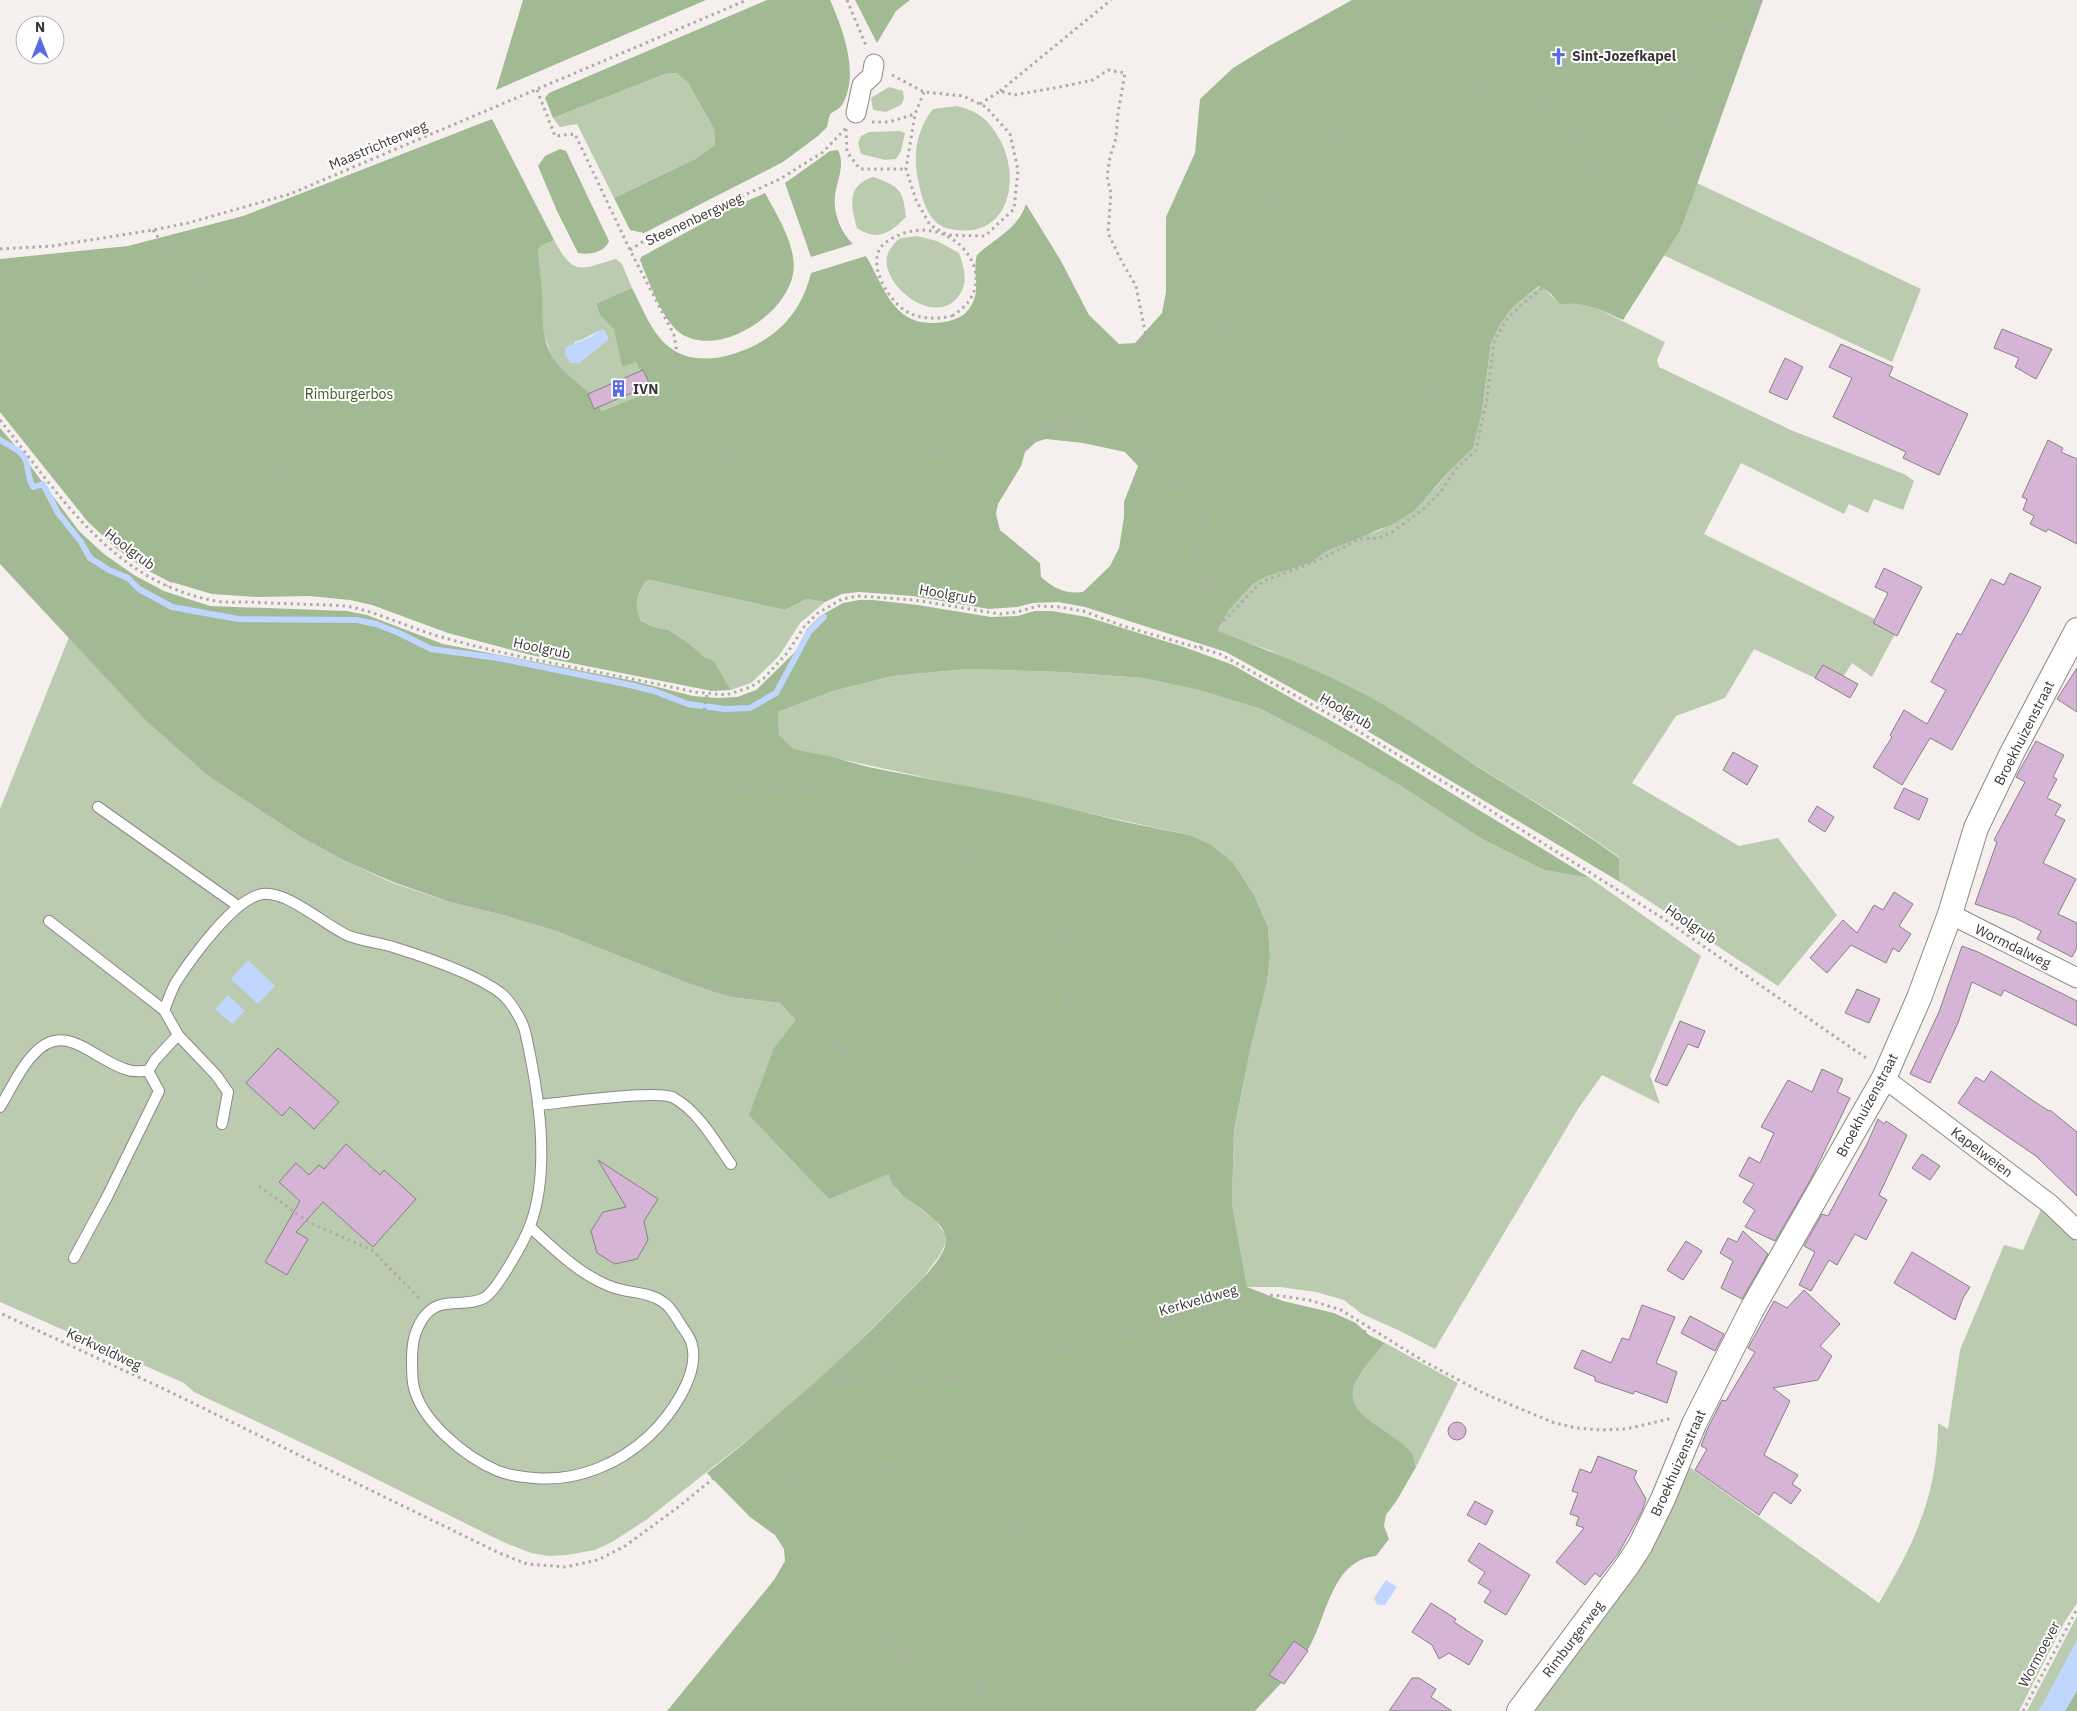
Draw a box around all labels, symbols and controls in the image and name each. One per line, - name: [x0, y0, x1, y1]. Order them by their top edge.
- north arrow: [15, 15, 65, 65]
- text: N: [35, 18, 45, 36]
- church icon: Sint-Jozefkapel: [1548, 46, 1568, 66]
- place label: Sint-Jozefkapel: [1572, 47, 1676, 65]
- street label: Maastrichterweg: [326, 116, 430, 174]
- street label: Steenenbergweg: [642, 188, 746, 250]
- building icon: IVN: [609, 379, 629, 399]
- place label: IVN: [633, 380, 658, 398]
- park label: Rimburgerbos: [305, 385, 393, 403]
- street label: Hoolgrub: [101, 524, 159, 574]
- street label: Hoolgrub: [918, 580, 978, 608]
- street label: Hoolgrub: [512, 633, 572, 663]
- street label: Broekhuizenstraat: [1990, 678, 2058, 788]
- street label: Hoolgrub: [1316, 689, 1376, 733]
- street label: Hoolgrub: [1662, 900, 1720, 948]
- street label: Wormdalweg: [1972, 920, 2055, 972]
- street label: Broekhuizenstraat: [1832, 1050, 1902, 1160]
- street label: Kapelweien: [1947, 1123, 2017, 1181]
- street label: Kerkveldweg: [1157, 1280, 1240, 1320]
- street label: Kerkveldweg: [64, 1324, 145, 1374]
- street label: Broekhuizenstraat: [1646, 1407, 1710, 1519]
- street label: Rimburgerweg: [1538, 1597, 1608, 1681]
- street label: Wormoever: [2014, 1618, 2064, 1690]

